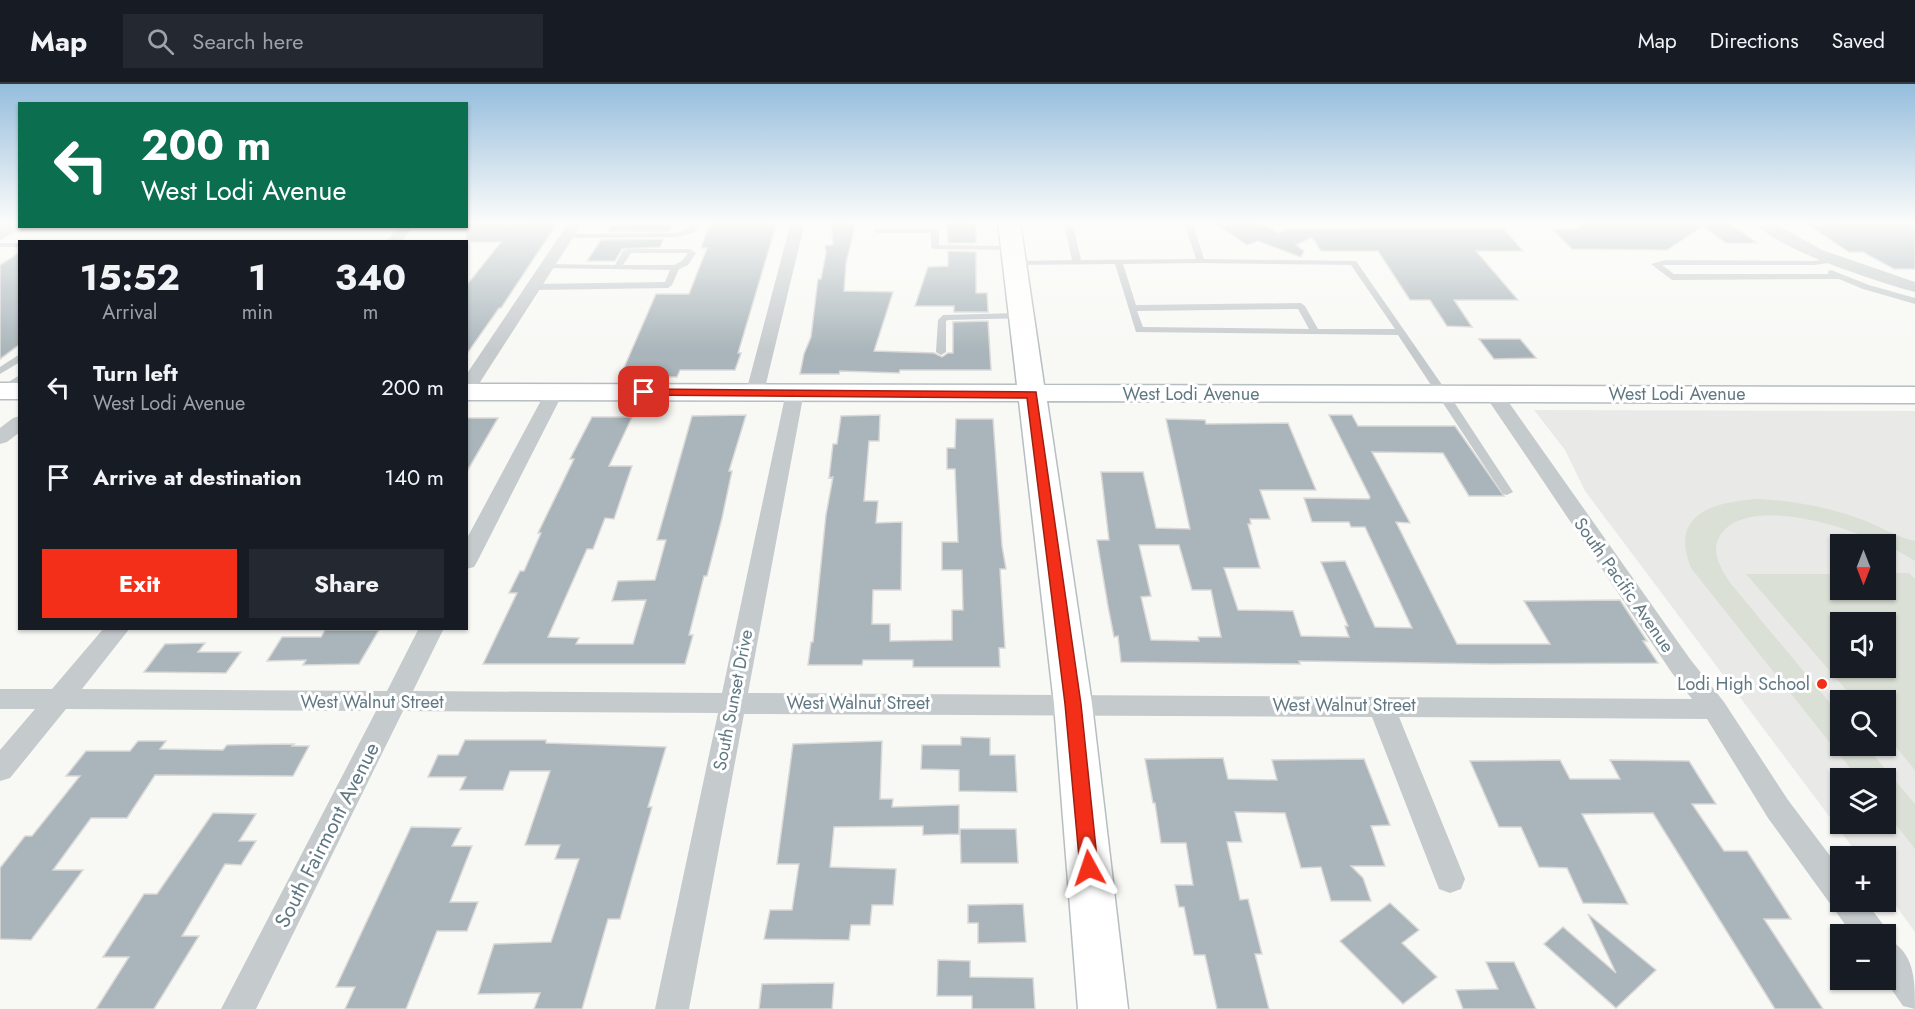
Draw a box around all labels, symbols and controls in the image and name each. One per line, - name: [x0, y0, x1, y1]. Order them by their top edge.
- search box: [123, 14, 543, 68]
- text: Map: [30, 21, 87, 62]
- icon: search: [144, 25, 177, 58]
- text: Search here: [192, 25, 304, 57]
- text: Map: [1638, 26, 1677, 56]
- text: Directions: [1710, 26, 1799, 56]
- text: Saved: [1832, 26, 1885, 56]
- text: 200 m: [141, 115, 271, 176]
- icon: left: [42, 126, 120, 204]
- text: West Lodi Avenue: [141, 171, 346, 210]
- text: 15:52: [80, 251, 180, 303]
- text: 1: [248, 251, 266, 303]
- text: 340: [335, 251, 406, 303]
- text: Arrival: [102, 298, 157, 327]
- text: min: [242, 298, 273, 327]
- text: m: [363, 298, 378, 327]
- text: Turn left: [93, 357, 178, 389]
- pin: [618, 366, 669, 417]
- icon: left: [42, 371, 75, 404]
- text: 200 m: [381, 371, 444, 403]
- icon: arrive: [627, 375, 660, 408]
- street label: West Lodi Avenue: [1123, 381, 1259, 407]
- street label: West Lodi Avenue: [1609, 381, 1745, 407]
- text: West Lodi Avenue: [93, 389, 245, 418]
- icon: arrive: [42, 461, 75, 494]
- text: Arrive at destination: [93, 461, 302, 493]
- text: 140 m: [384, 461, 444, 493]
- street label: South Pacific Avenue: [1568, 512, 1680, 658]
- north arrow: [1830, 534, 1896, 600]
- map controls: [1830, 534, 1896, 990]
- button: Exit: [42, 549, 237, 618]
- button: Share: [249, 549, 444, 618]
- button: sound: [1830, 612, 1896, 678]
- street label: South Sunset Drive: [707, 627, 759, 773]
- place label: Lodi High School: [1677, 671, 1810, 697]
- marker: Lodi High School: [1815, 677, 1829, 691]
- street label: West Walnut Street: [300, 689, 444, 715]
- street label: West Walnut Street: [786, 690, 930, 716]
- button: search: [1830, 690, 1896, 756]
- street label: West Walnut Street: [1272, 692, 1416, 718]
- street label: South Fairmont Avenue: [267, 737, 387, 933]
- button: layers: [1830, 768, 1896, 834]
- position arrow: [1057, 836, 1121, 900]
- button: +: [1830, 846, 1896, 912]
- button: −: [1830, 924, 1896, 990]

